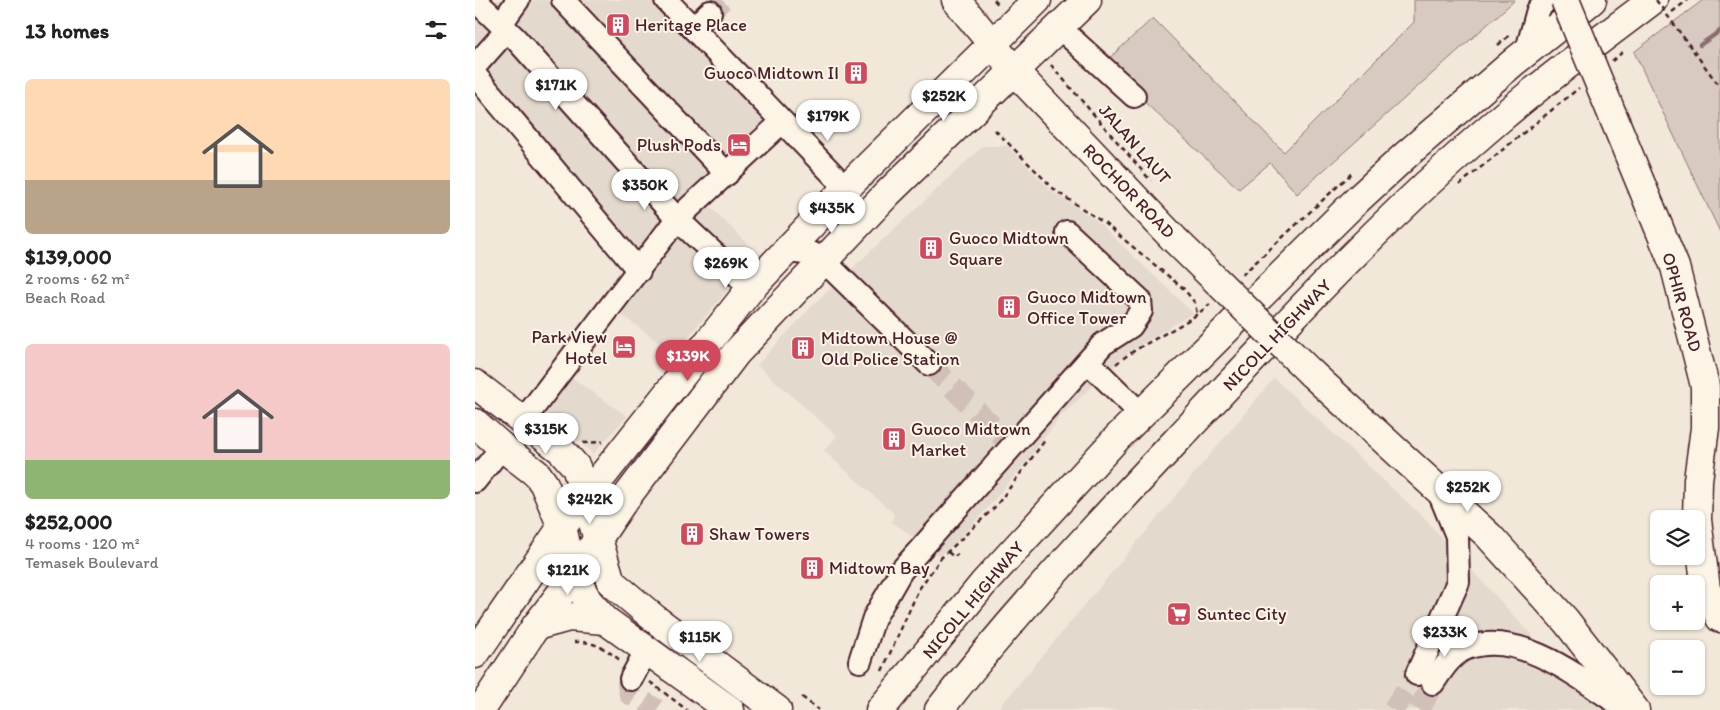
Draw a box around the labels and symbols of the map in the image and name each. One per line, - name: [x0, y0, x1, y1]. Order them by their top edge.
- building icon: Heritage Place: [605, 12, 631, 38]
- place label: Heritage Place: [635, 14, 747, 36]
- building icon: Guoco Midtown II: [843, 60, 869, 86]
- place label: Guoco Midtown II: [704, 62, 839, 84]
- pin: $171K: [521, 68, 591, 111]
- pin: $252K: [909, 80, 979, 122]
- street label: JALAN LAUT: [1094, 99, 1176, 189]
- pin: $179K: [793, 100, 863, 142]
- hotel icon: Plush Pods: [726, 132, 752, 158]
- place label: Plush Pods: [637, 134, 721, 156]
- street label: ROCHOR ROAD: [1078, 139, 1180, 243]
- pin: $350K: [610, 168, 680, 211]
- pin: $435K: [797, 192, 867, 234]
- place label: Guoco Midtown Square: [949, 227, 1069, 270]
- building icon: Guoco Midtown Square: [918, 235, 944, 261]
- pin: $269K: [691, 246, 761, 289]
- street label: OPHIR ROAD: [1657, 250, 1707, 354]
- street label: NICOLL HIGHWAY: [1218, 274, 1336, 395]
- place label: Guoco Midtown Office Tower: [1027, 286, 1147, 329]
- building icon: Guoco Midtown Office Tower: [996, 294, 1022, 320]
- place label: Park View Hotel: [531, 326, 607, 369]
- place label: Midtown House @ Old Police Station: [821, 327, 960, 370]
- hotel icon: Park View Hotel: [611, 334, 637, 360]
- building icon: Midtown House @ Old Police Station: [790, 335, 816, 361]
- pin: $139K: [653, 340, 723, 382]
- pin: $315K: [511, 412, 581, 455]
- place label: Guoco Midtown Market: [911, 418, 1031, 461]
- building icon: Guoco Midtown Market: [881, 426, 907, 452]
- pin: $252K: [1433, 470, 1503, 513]
- pin: $242K: [555, 482, 625, 525]
- building icon: Shaw Towers: [679, 521, 705, 547]
- place label: Shaw Towers: [709, 523, 810, 545]
- street label: NICOLL HIGHWAY: [917, 536, 1029, 663]
- pin: $121K: [533, 554, 603, 596]
- building icon: Midtown Bay: [799, 555, 825, 581]
- place label: Midtown Bay: [829, 557, 930, 579]
- supermarket icon: Suntec City: [1166, 601, 1192, 627]
- place label: Suntec City: [1197, 603, 1287, 625]
- pin: $233K: [1410, 616, 1480, 658]
- pin: $115K: [665, 620, 735, 663]

